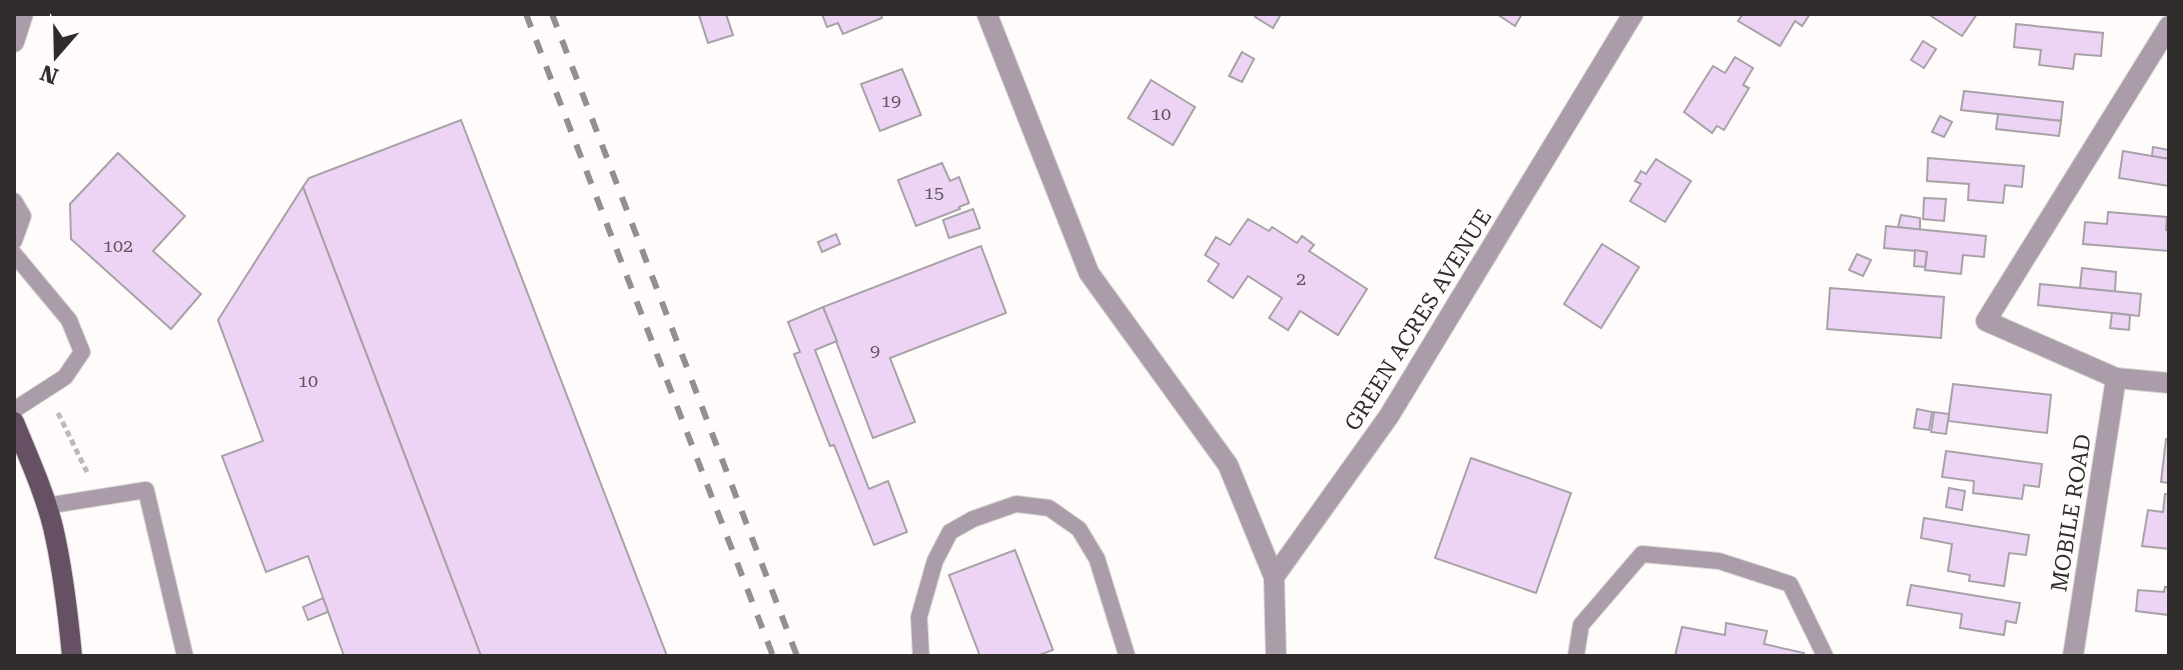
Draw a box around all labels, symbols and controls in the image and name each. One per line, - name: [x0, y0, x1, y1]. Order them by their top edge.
- north arrow: [16, 16, 96, 96]
- text: N: [37, 60, 62, 89]
- house number: 19: [881, 90, 901, 111]
- house number: 10: [1151, 103, 1171, 124]
- house number: 15: [924, 182, 944, 203]
- street label: GREEN ACRES AVENUE: [1340, 205, 1496, 435]
- house number: 102: [103, 235, 133, 256]
- house number: 2: [1296, 268, 1306, 289]
- house number: 9: [870, 340, 880, 361]
- house number: 10: [298, 370, 318, 391]
- street label: MOBILE ROAD: [2046, 432, 2096, 594]

